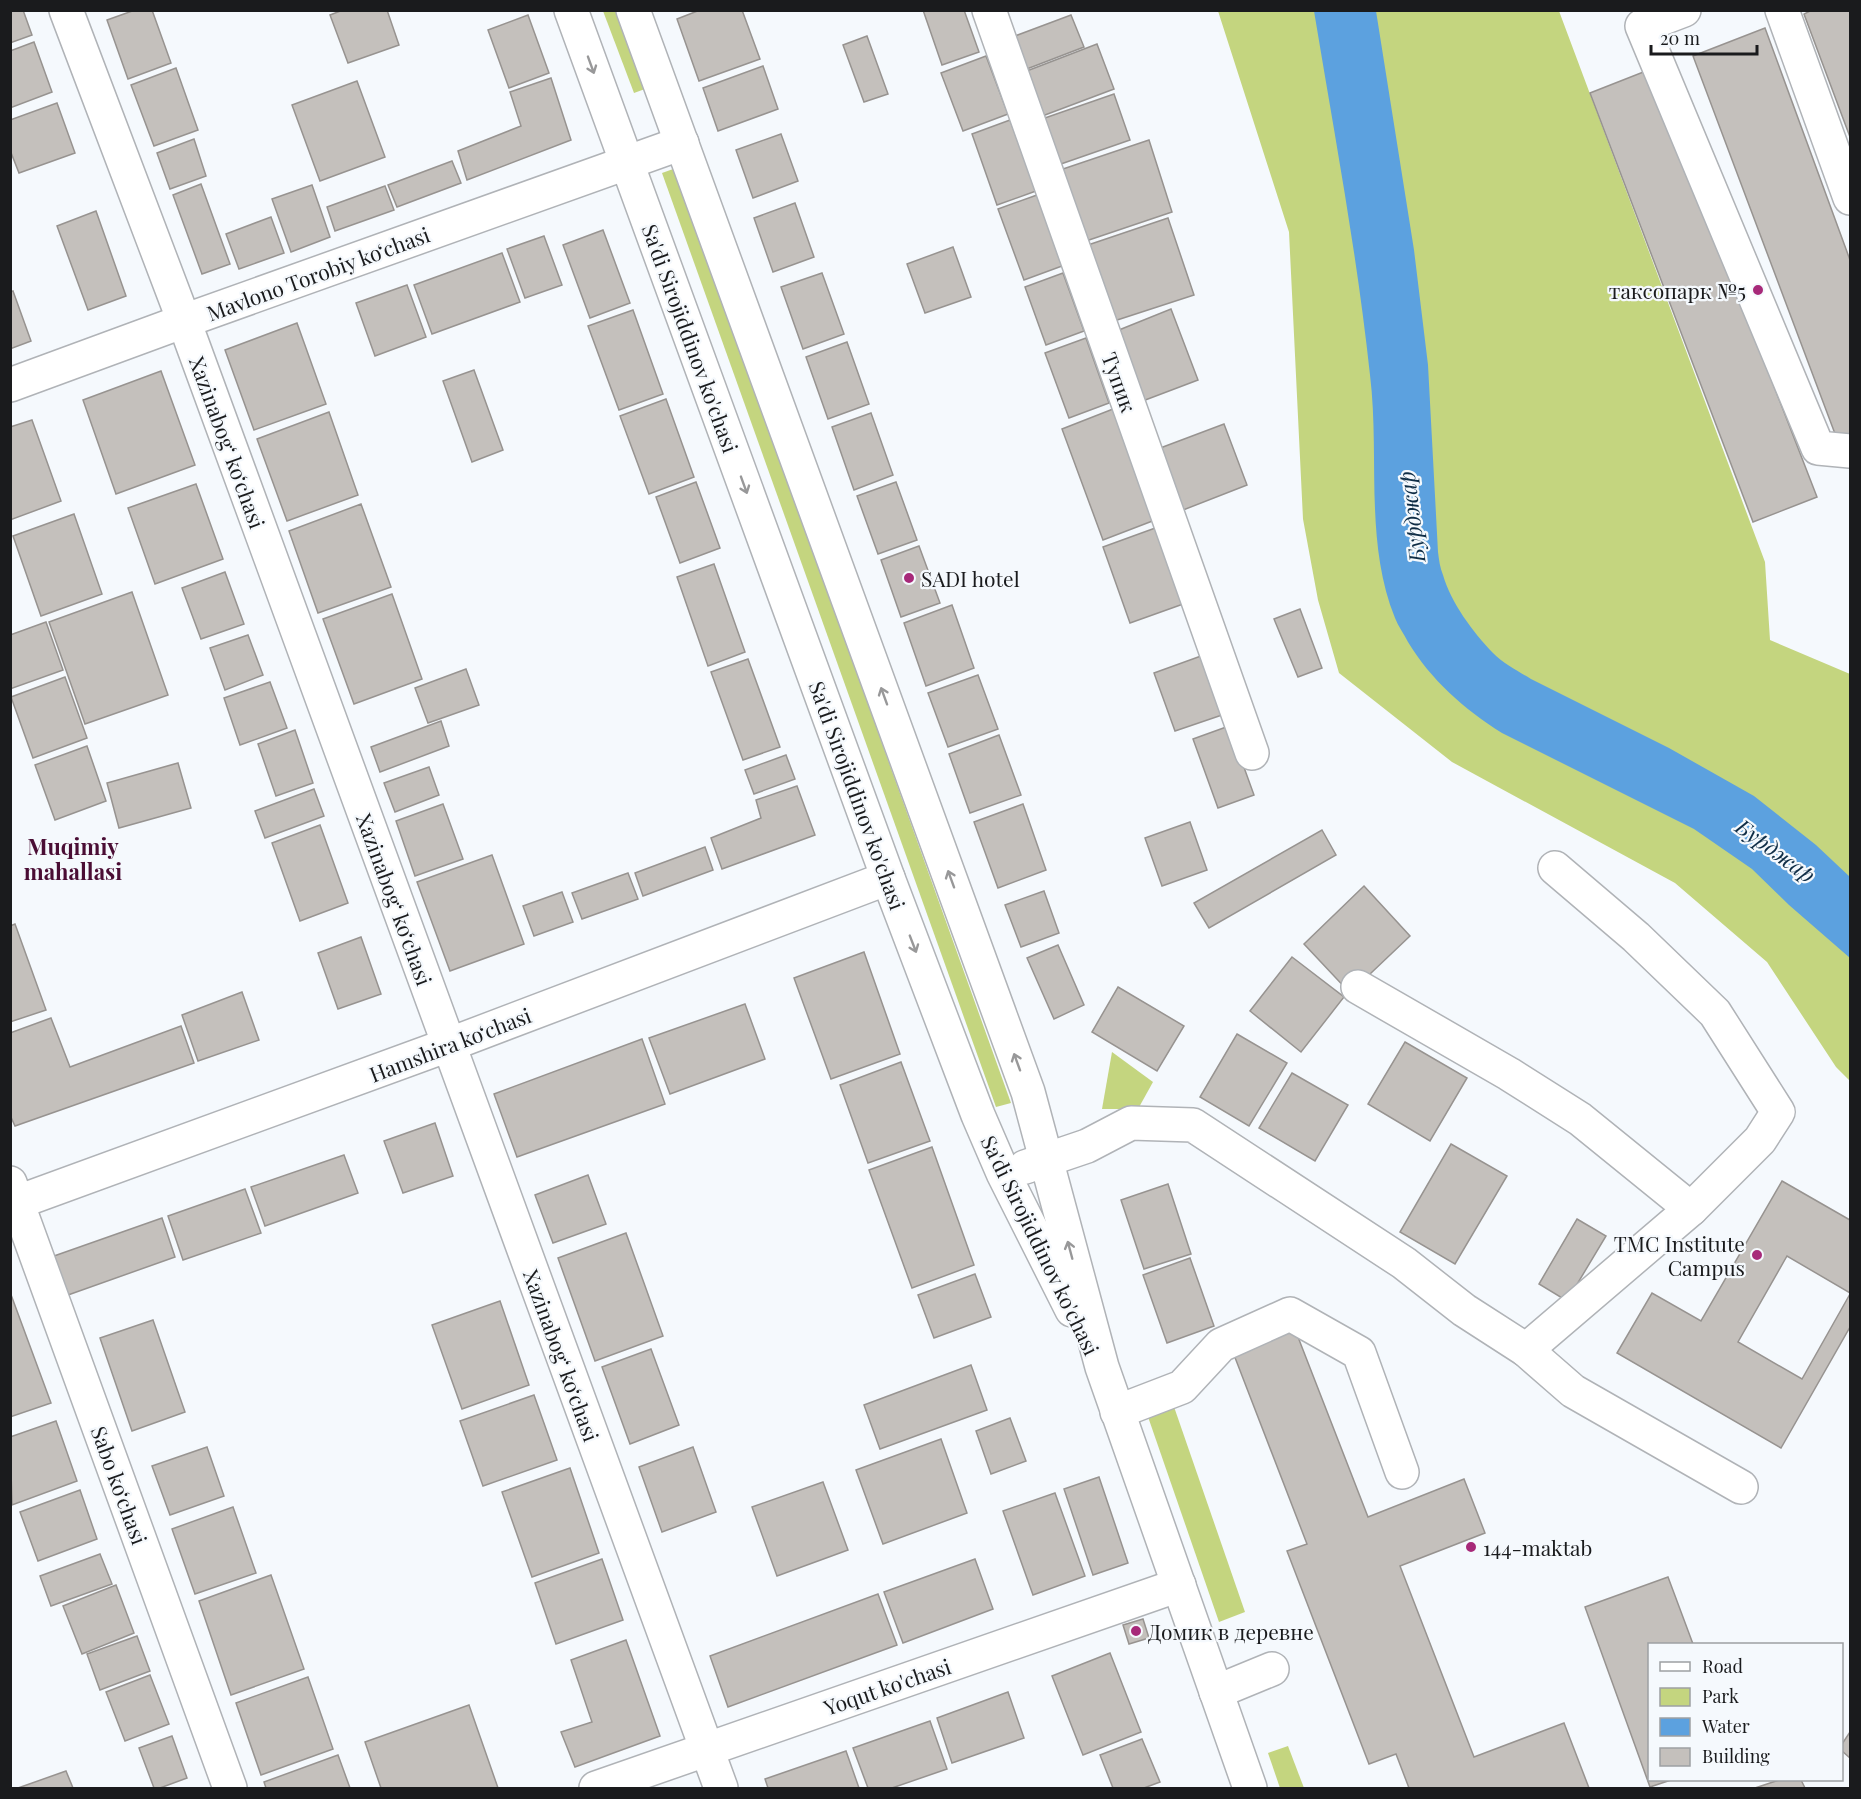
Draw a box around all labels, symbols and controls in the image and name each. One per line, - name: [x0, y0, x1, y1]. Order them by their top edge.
- scale bar: [1651, 18, 1758, 56]
- text: 20 m: [1660, 26, 1700, 50]
- one-way arrow: [587, 56, 598, 74]
- street label: Mavlono Torobiy ko‘chasi: [203, 220, 433, 326]
- street label: Sa'di Sirojiddinov ko'chasi: [637, 220, 745, 456]
- place label: таксопарк №5: [1609, 276, 1746, 304]
- marker: таксопарк №5: [1751, 283, 1765, 297]
- street label: Тупик: [1096, 348, 1144, 416]
- street label: Xazinabog‘ ko‘chasi: [184, 352, 272, 532]
- water label: Бурджар: [1391, 470, 1432, 565]
- one-way arrow: [740, 475, 751, 494]
- place label: SADI hotel: [921, 564, 1020, 592]
- marker: SADI hotel: [902, 571, 916, 585]
- street label: Sa'di Sirojiddinov ko'chasi: [804, 677, 912, 913]
- one-way arrow: [877, 687, 888, 706]
- street label: Xazinabog‘ ko‘chasi: [351, 809, 439, 989]
- water label: Бурджар: [1729, 810, 1822, 889]
- district label: Muqimiy mahallasi: [24, 831, 122, 886]
- one-way arrow: [944, 870, 955, 889]
- one-way arrow: [908, 935, 919, 953]
- street label: Hamshira ko‘chasi: [365, 1000, 535, 1088]
- one-way arrow: [1011, 1053, 1022, 1072]
- street label: Sa'di Sirojiddinov ko'chasi: [976, 1130, 1106, 1360]
- place label: TMC Institute Campus: [1614, 1229, 1745, 1281]
- one-way arrow: [1064, 1241, 1076, 1260]
- marker: TMC Institute Campus: [1750, 1248, 1764, 1262]
- street label: Xazinabog‘ ko‘chasi: [518, 1265, 606, 1445]
- street label: Sabo ko‘chasi: [86, 1422, 154, 1548]
- place label: 144-maktab: [1483, 1533, 1592, 1561]
- marker: 144-maktab: [1464, 1540, 1478, 1554]
- place label: Домик в деревне: [1148, 1617, 1314, 1645]
- marker: Домик в деревне: [1129, 1624, 1143, 1638]
- legend: [1648, 1643, 1843, 1781]
- street label: Yoqut ko'chasi: [819, 1651, 954, 1721]
- text: Road: [1702, 1654, 1743, 1678]
- text: Park: [1702, 1684, 1739, 1708]
- text: Water: [1701, 1714, 1750, 1738]
- text: Building: [1702, 1744, 1770, 1768]

